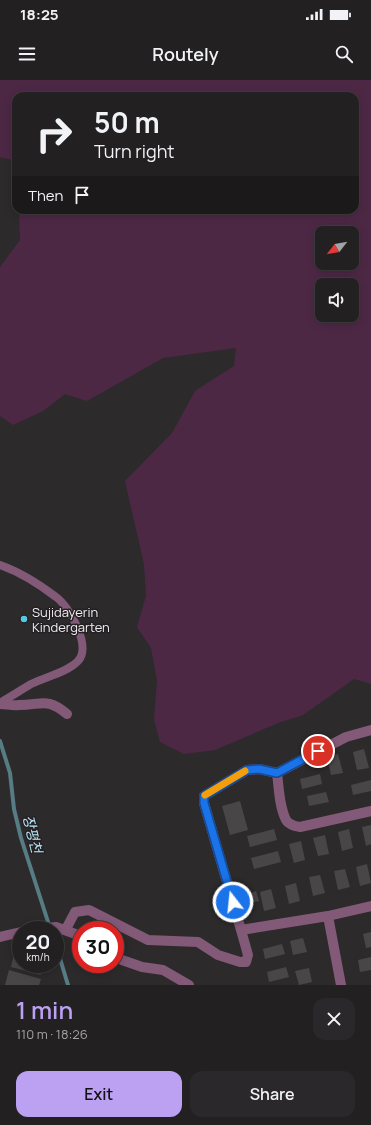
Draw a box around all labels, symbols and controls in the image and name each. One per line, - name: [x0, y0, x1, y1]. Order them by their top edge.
- text: 18:25: [20, 4, 59, 25]
- text: Routely: [152, 42, 219, 66]
- icon: menu: [16, 43, 38, 65]
- icon: search: [333, 43, 355, 65]
- text: 50 m: [94, 103, 160, 141]
- icon: right: [28, 108, 80, 160]
- text: Turn right: [94, 139, 175, 163]
- icon: arrive: [71, 184, 93, 206]
- text: Then: [28, 185, 63, 206]
- north arrow: [315, 226, 359, 270]
- map controls: [315, 226, 359, 322]
- button: sound: [315, 278, 359, 322]
- place label: Sujidayerin Kindergarten: [32, 603, 110, 636]
- marker: Sujidayerin Kindergarten: [19, 614, 29, 624]
- pin: [301, 734, 335, 768]
- icon: arrive: [307, 740, 329, 762]
- water label: 장평천: [19, 813, 47, 856]
- position arrow: [212, 881, 254, 923]
- speed limit sign: 30: [72, 921, 124, 973]
- text: 20: [25, 928, 51, 955]
- text: km/h: [26, 950, 50, 964]
- text: 1 min: [16, 993, 73, 1026]
- button: close: [313, 998, 355, 1040]
- text: 110 m · 18:26: [16, 1025, 88, 1043]
- button: Exit: [16, 1071, 182, 1117]
- button: Share: [190, 1071, 355, 1117]

